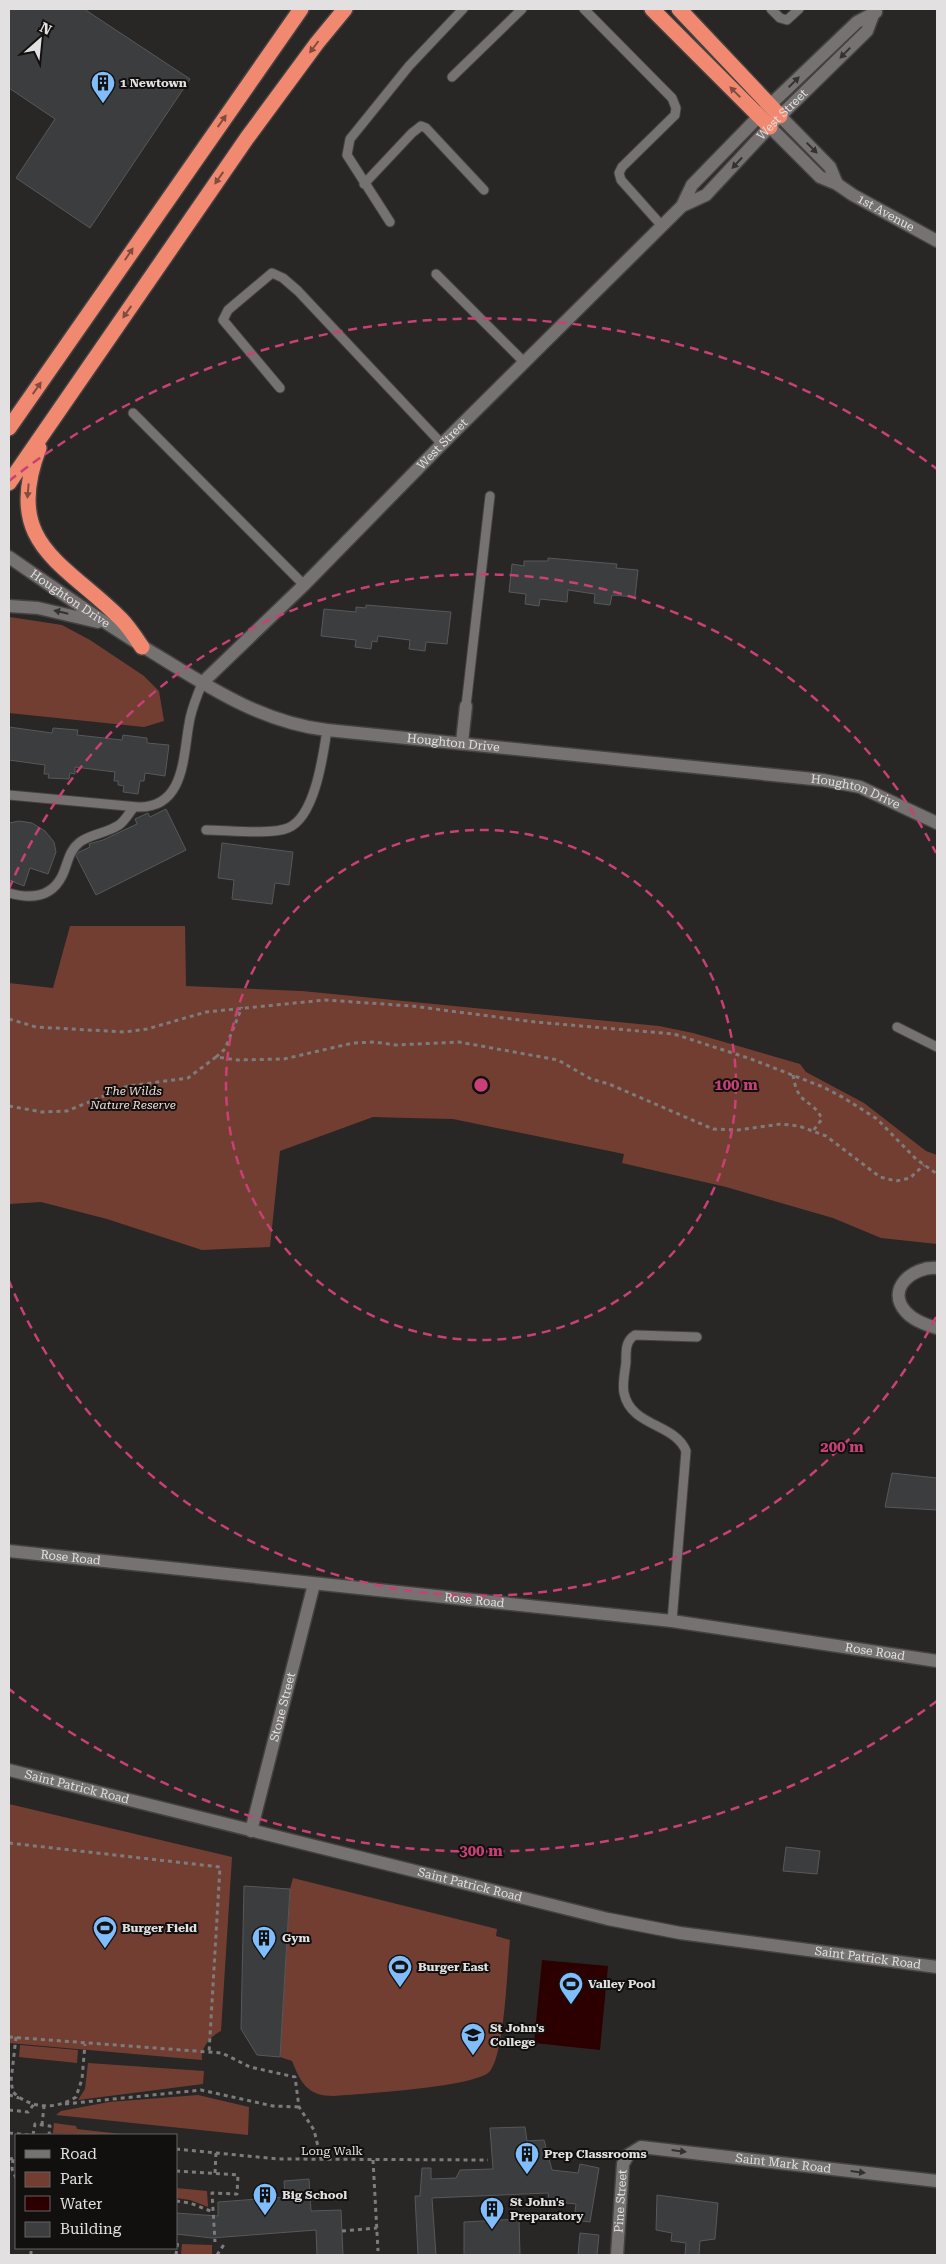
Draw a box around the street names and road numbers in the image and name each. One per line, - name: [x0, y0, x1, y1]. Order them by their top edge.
- street label: West Street: [754, 86, 811, 143]
- street label: 1st Avenue: [855, 192, 917, 234]
- street label: West Street: [414, 415, 471, 472]
- street label: Houghton Drive: [28, 567, 113, 631]
- street label: Houghton Drive: [406, 731, 501, 754]
- street label: Houghton Drive: [810, 772, 903, 812]
- street label: Rose Road: [40, 1547, 102, 1568]
- street label: Rose Road: [444, 1590, 505, 1610]
- street label: Rose Road: [844, 1640, 906, 1663]
- street label: Stone Street: [267, 1670, 298, 1743]
- street label: Saint Patrick Road: [23, 1767, 131, 1807]
- street label: Saint Patrick Road: [416, 1865, 524, 1904]
- street label: Saint Patrick Road: [814, 1944, 922, 1972]
- street label: Long Walk: [301, 2144, 363, 2158]
- street label: Saint Mark Road: [735, 2151, 832, 2176]
- street label: Pine Street: [611, 2168, 630, 2233]

